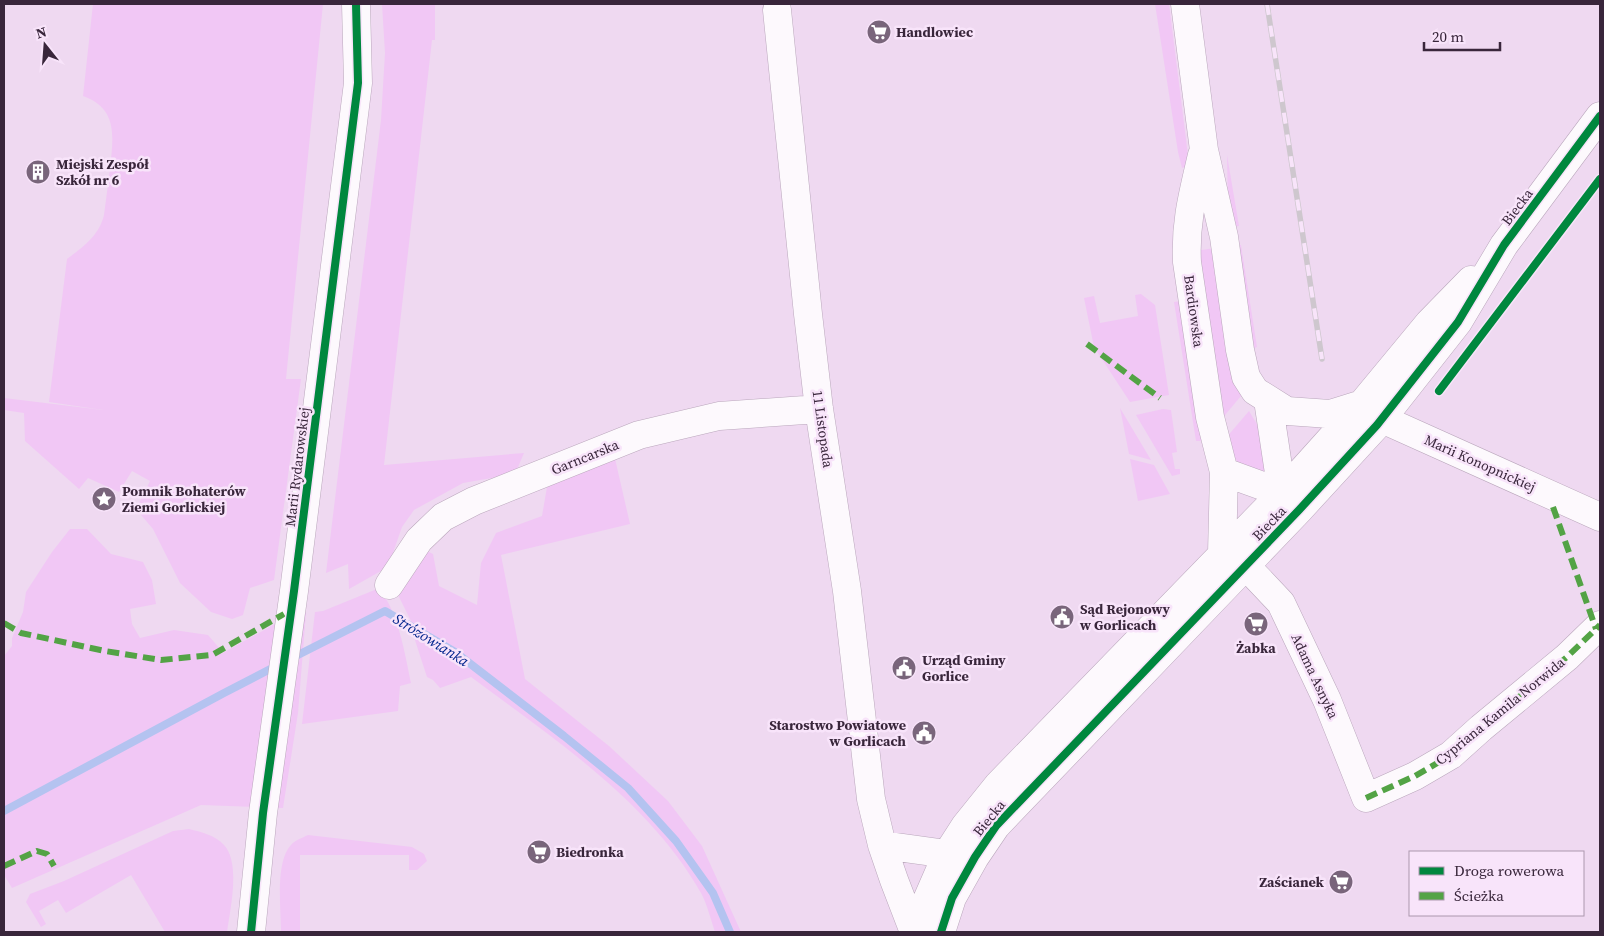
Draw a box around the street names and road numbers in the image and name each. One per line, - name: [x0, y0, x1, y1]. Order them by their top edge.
- street label: Biecka: [1496, 184, 1538, 230]
- street label: Bardiowska: [1179, 274, 1209, 349]
- street label: 11 Listopada: [808, 389, 838, 470]
- street label: Marii Rydarowskiej: [280, 406, 314, 528]
- street label: Marii Konopnickiej: [1421, 429, 1539, 497]
- street label: Garncarska: [548, 434, 623, 480]
- street label: Biecka: [1247, 500, 1291, 545]
- street label: Adama Asnyka: [1286, 630, 1344, 723]
- street label: Cypriana Kamila Norwida: [1431, 652, 1570, 770]
- street label: Biecka: [968, 795, 1010, 840]

